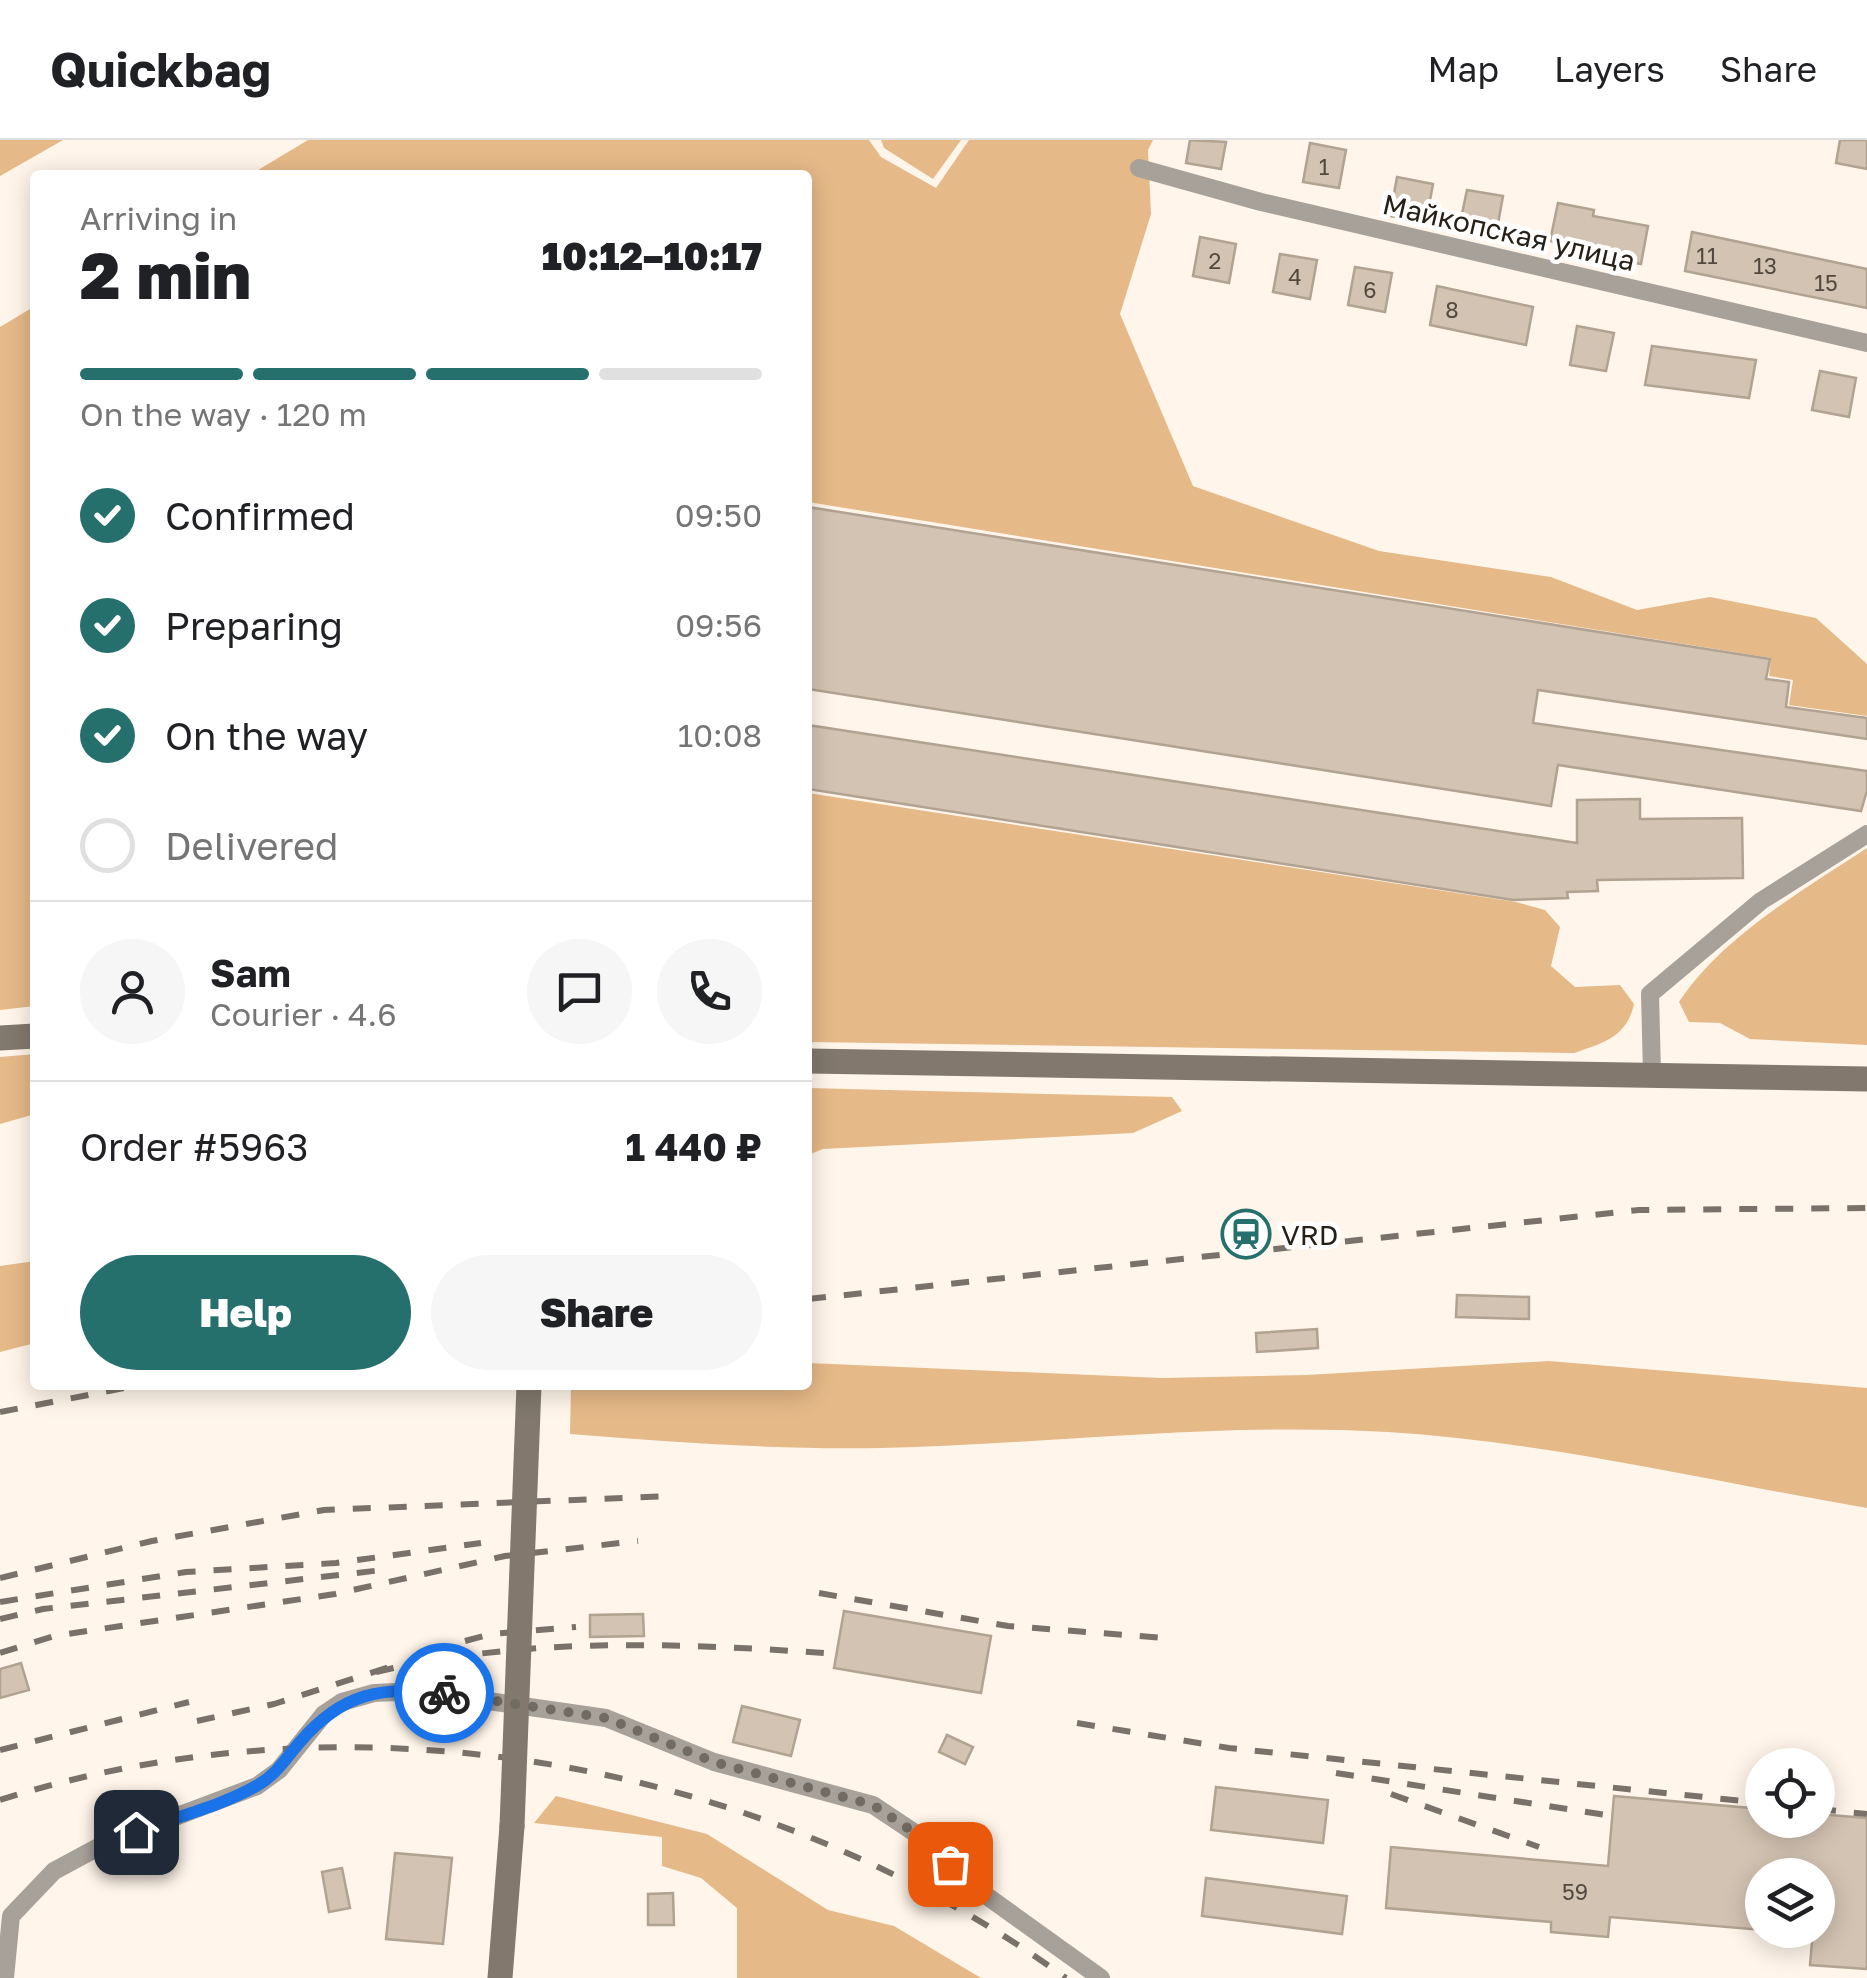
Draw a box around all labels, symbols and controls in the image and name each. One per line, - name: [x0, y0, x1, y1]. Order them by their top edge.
- text: Quickbag: [50, 40, 271, 98]
- text: Map: [1428, 48, 1499, 90]
- text: Layers: [1554, 48, 1665, 90]
- text: Share: [1720, 48, 1817, 90]
- house number: 1: [1319, 153, 1330, 180]
- street label: Майкопская улица: [1380, 187, 1638, 277]
- text: Arriving in: [80, 199, 237, 237]
- text: 10:12–10:17: [542, 233, 762, 278]
- text: 2 min: [80, 235, 251, 313]
- house number: 11: [1696, 242, 1718, 269]
- house number: 2: [1209, 247, 1221, 274]
- house number: 13: [1753, 252, 1777, 279]
- house number: 4: [1288, 263, 1302, 290]
- house number: 15: [1814, 269, 1838, 296]
- house number: 6: [1363, 276, 1377, 303]
- house number: 8: [1445, 296, 1459, 323]
- text: On the way · 120 m: [80, 395, 367, 433]
- icon: check: [80, 488, 135, 543]
- text: Confirmed: [165, 493, 355, 538]
- text: 09:50: [675, 496, 762, 534]
- icon: check: [80, 598, 135, 653]
- text: Preparing: [165, 603, 343, 648]
- text: 09:56: [675, 606, 762, 644]
- icon: check: [80, 708, 135, 763]
- text: On the way: [165, 713, 368, 758]
- text: 10:08: [678, 716, 762, 754]
- text: Delivered: [165, 823, 338, 868]
- button: person: [80, 939, 185, 1044]
- button: chat: [527, 939, 632, 1044]
- button: phone: [657, 939, 762, 1044]
- text: Sam: [210, 950, 291, 995]
- text: Courier · 4.6: [210, 995, 397, 1033]
- text: Order #5963: [80, 1124, 308, 1169]
- text: 1 440 ₽: [626, 1124, 762, 1169]
- station icon: VRD: [1220, 1208, 1272, 1260]
- place label: VRD: [1281, 1218, 1338, 1251]
- button: Help: [80, 1255, 411, 1370]
- button: Share: [431, 1255, 762, 1370]
- courier: [394, 1643, 494, 1743]
- icon: bike: [417, 1666, 472, 1721]
- map controls: [1745, 1748, 1835, 1948]
- button: locate: [1745, 1748, 1835, 1838]
- pin: [94, 1790, 179, 1875]
- icon: home: [109, 1805, 164, 1860]
- pin: [908, 1822, 993, 1907]
- icon: bag: [923, 1837, 978, 1892]
- button: layers: [1745, 1858, 1835, 1948]
- house number: 59: [1562, 1878, 1588, 1905]

